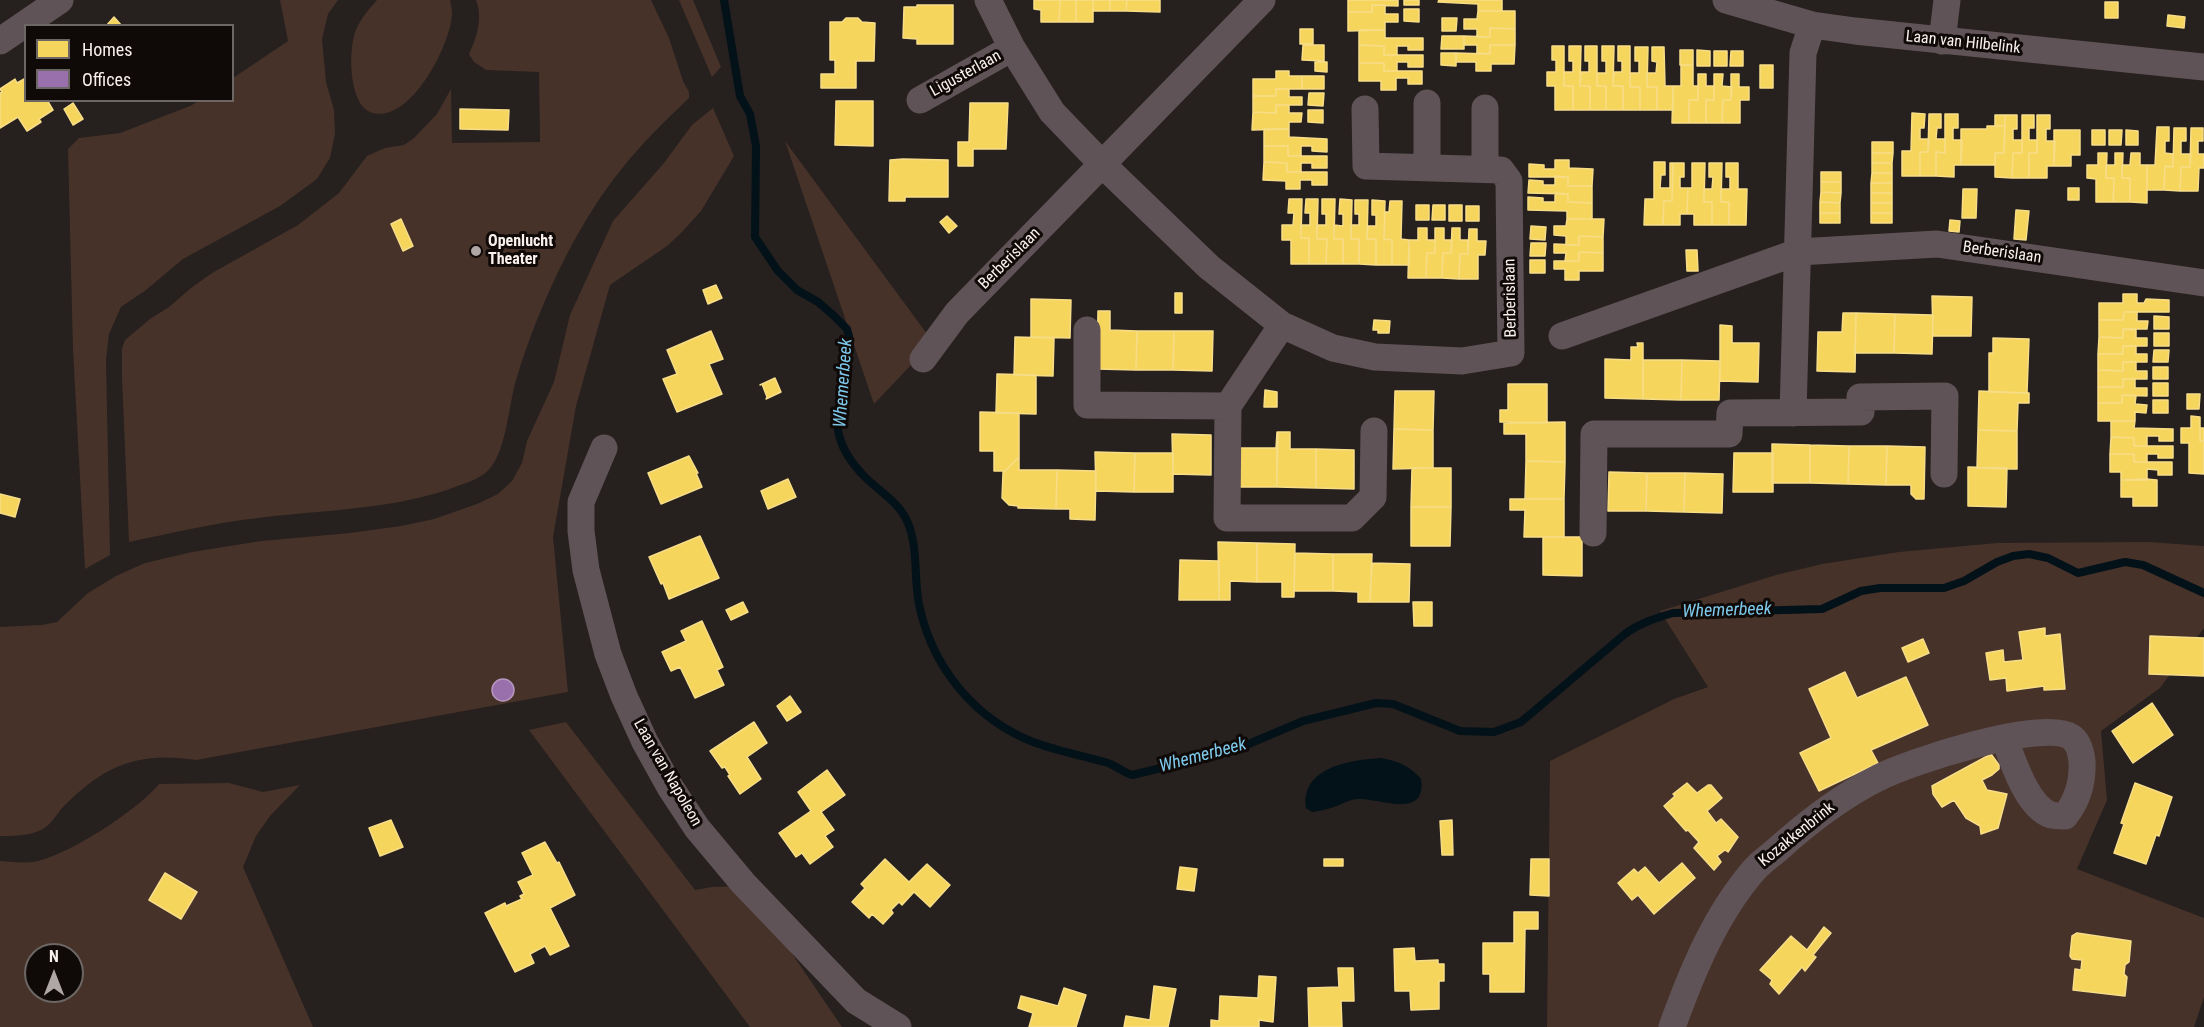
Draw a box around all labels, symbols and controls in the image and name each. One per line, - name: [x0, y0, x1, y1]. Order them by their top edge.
- legend: [24, 24, 234, 102]
- street label: Laan van Hilbelink: [1905, 27, 2021, 59]
- text: Homes: [82, 39, 132, 60]
- street label: Ligusterlaan: [927, 47, 1005, 101]
- text: Offices: [82, 69, 131, 90]
- street label: Berberislaan: [975, 224, 1045, 294]
- place label: Openlucht Theater: [488, 232, 553, 270]
- street label: Berberislaan: [1962, 238, 2042, 268]
- marker: Openlucht Theater: [469, 244, 483, 258]
- street label: Berberislaan: [1501, 258, 1521, 338]
- water label: Whemerbeek: [830, 338, 858, 428]
- water label: Whemerbeek: [1682, 599, 1772, 623]
- street label: Laan van Napoleon: [629, 716, 705, 830]
- water label: Whemerbeek: [1157, 734, 1249, 778]
- street label: Kozakkenbrink: [1755, 799, 1839, 871]
- north arrow: [24, 943, 84, 1003]
- text: N: [49, 947, 59, 966]

